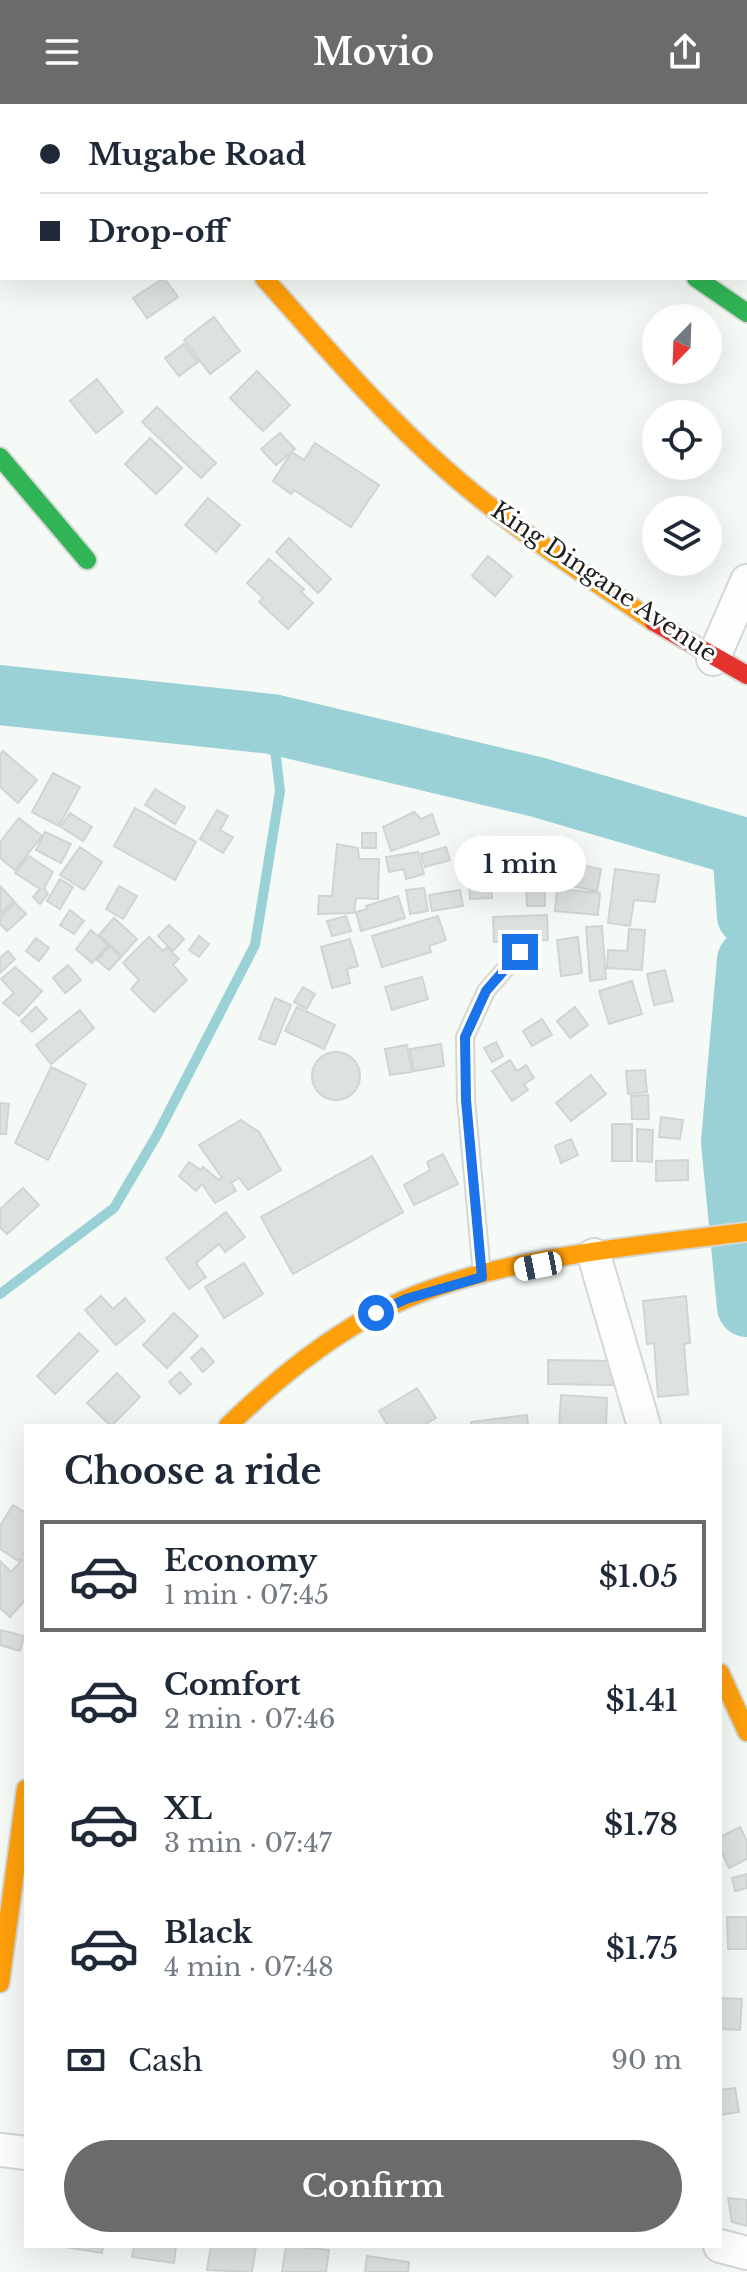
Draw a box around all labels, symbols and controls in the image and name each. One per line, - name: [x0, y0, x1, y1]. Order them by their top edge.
- icon: menu: [40, 30, 84, 74]
- text: Movio: [313, 30, 434, 75]
- icon: share: [663, 30, 707, 74]
- text: Mugabe Road: [88, 136, 306, 173]
- text: Drop-off: [88, 213, 228, 250]
- north arrow: [642, 304, 722, 384]
- map controls: [642, 304, 722, 576]
- button: locate: [642, 400, 722, 480]
- street label: King Dingane Avenue: [486, 495, 723, 668]
- button: layers: [642, 496, 722, 576]
- callout: 1 min: [454, 836, 586, 892]
- text: 1 min: [483, 848, 557, 880]
- route end: [502, 934, 538, 970]
- car: [512, 1250, 564, 1282]
- route start: [358, 1295, 394, 1331]
- text: Choose a ride: [64, 1449, 321, 1494]
- icon: car: [68, 1540, 140, 1612]
- text: Economy: [164, 1542, 317, 1579]
- text: $1.05: [599, 1558, 678, 1595]
- text: 1 min · 07:45: [164, 1579, 329, 1611]
- icon: car: [68, 1664, 140, 1736]
- text: Comfort: [164, 1666, 301, 1703]
- text: $1.41: [606, 1682, 678, 1719]
- text: 2 min · 07:46: [164, 1703, 335, 1735]
- icon: car: [68, 1788, 140, 1860]
- text: XL: [164, 1790, 212, 1827]
- text: $1.78: [604, 1806, 678, 1843]
- text: 3 min · 07:47: [164, 1827, 332, 1859]
- icon: car: [68, 1912, 140, 1984]
- text: Black: [164, 1914, 252, 1951]
- text: $1.75: [606, 1930, 678, 1967]
- text: 4 min · 07:48: [164, 1951, 334, 1983]
- icon: cash: [64, 2038, 108, 2082]
- text: Cash: [128, 2042, 203, 2079]
- text: 90 m: [611, 2044, 682, 2076]
- button: Confirm: [64, 2140, 682, 2232]

